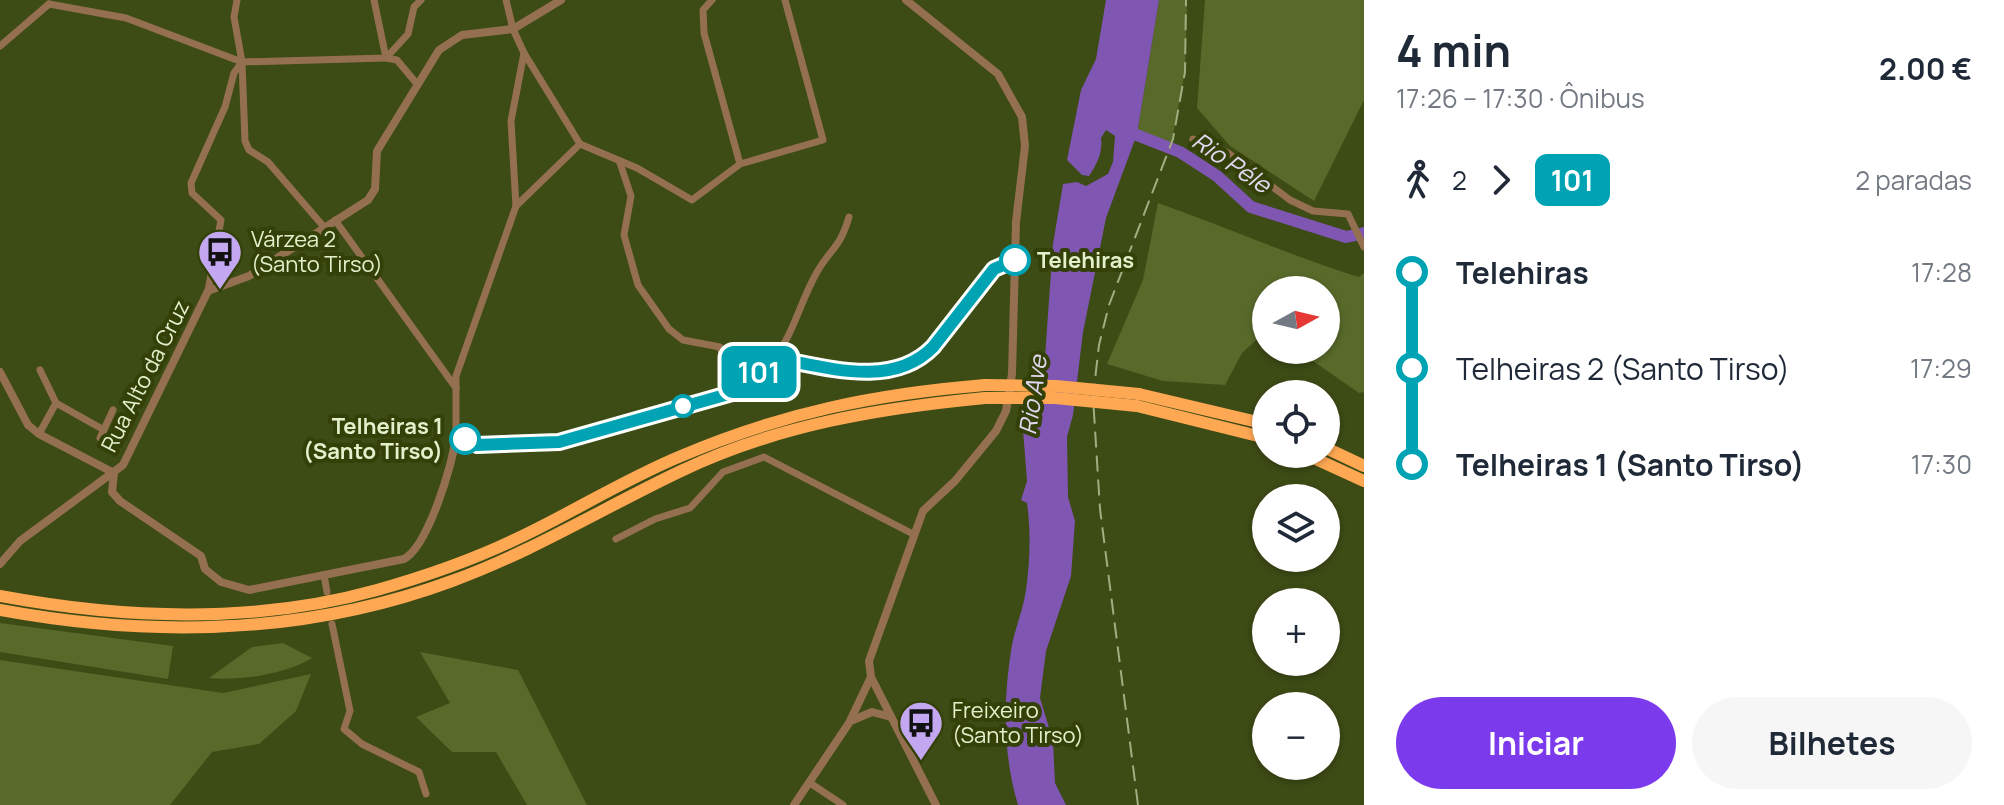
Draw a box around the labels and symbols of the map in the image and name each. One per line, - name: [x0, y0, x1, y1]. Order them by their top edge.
- water label: Rio Péle: [1186, 124, 1279, 201]
- place label: Várzea 2 (Santo Tirso): [251, 224, 383, 279]
- bus stop icon: Várzea 2 (Santo Tirso): [196, 228, 244, 291]
- marker: Telehiras: [1000, 245, 1030, 275]
- place label: Telehiras: [1037, 245, 1134, 275]
- north arrow: [1252, 276, 1340, 364]
- street label: Rua Alto da Cruz: [94, 295, 196, 457]
- line badge: 101: [713, 346, 805, 398]
- water label: Rio Ave: [1010, 351, 1054, 437]
- unlabelled marker: [672, 395, 694, 417]
- place label: Telheiras 1 (Santo Tirso): [303, 411, 443, 466]
- marker: Telheiras 1 (Santo Tirso): [450, 424, 480, 454]
- place label: Freixeiro (Santo Tirso): [952, 695, 1084, 750]
- bus stop icon: Freixeiro (Santo Tirso): [897, 699, 945, 762]

